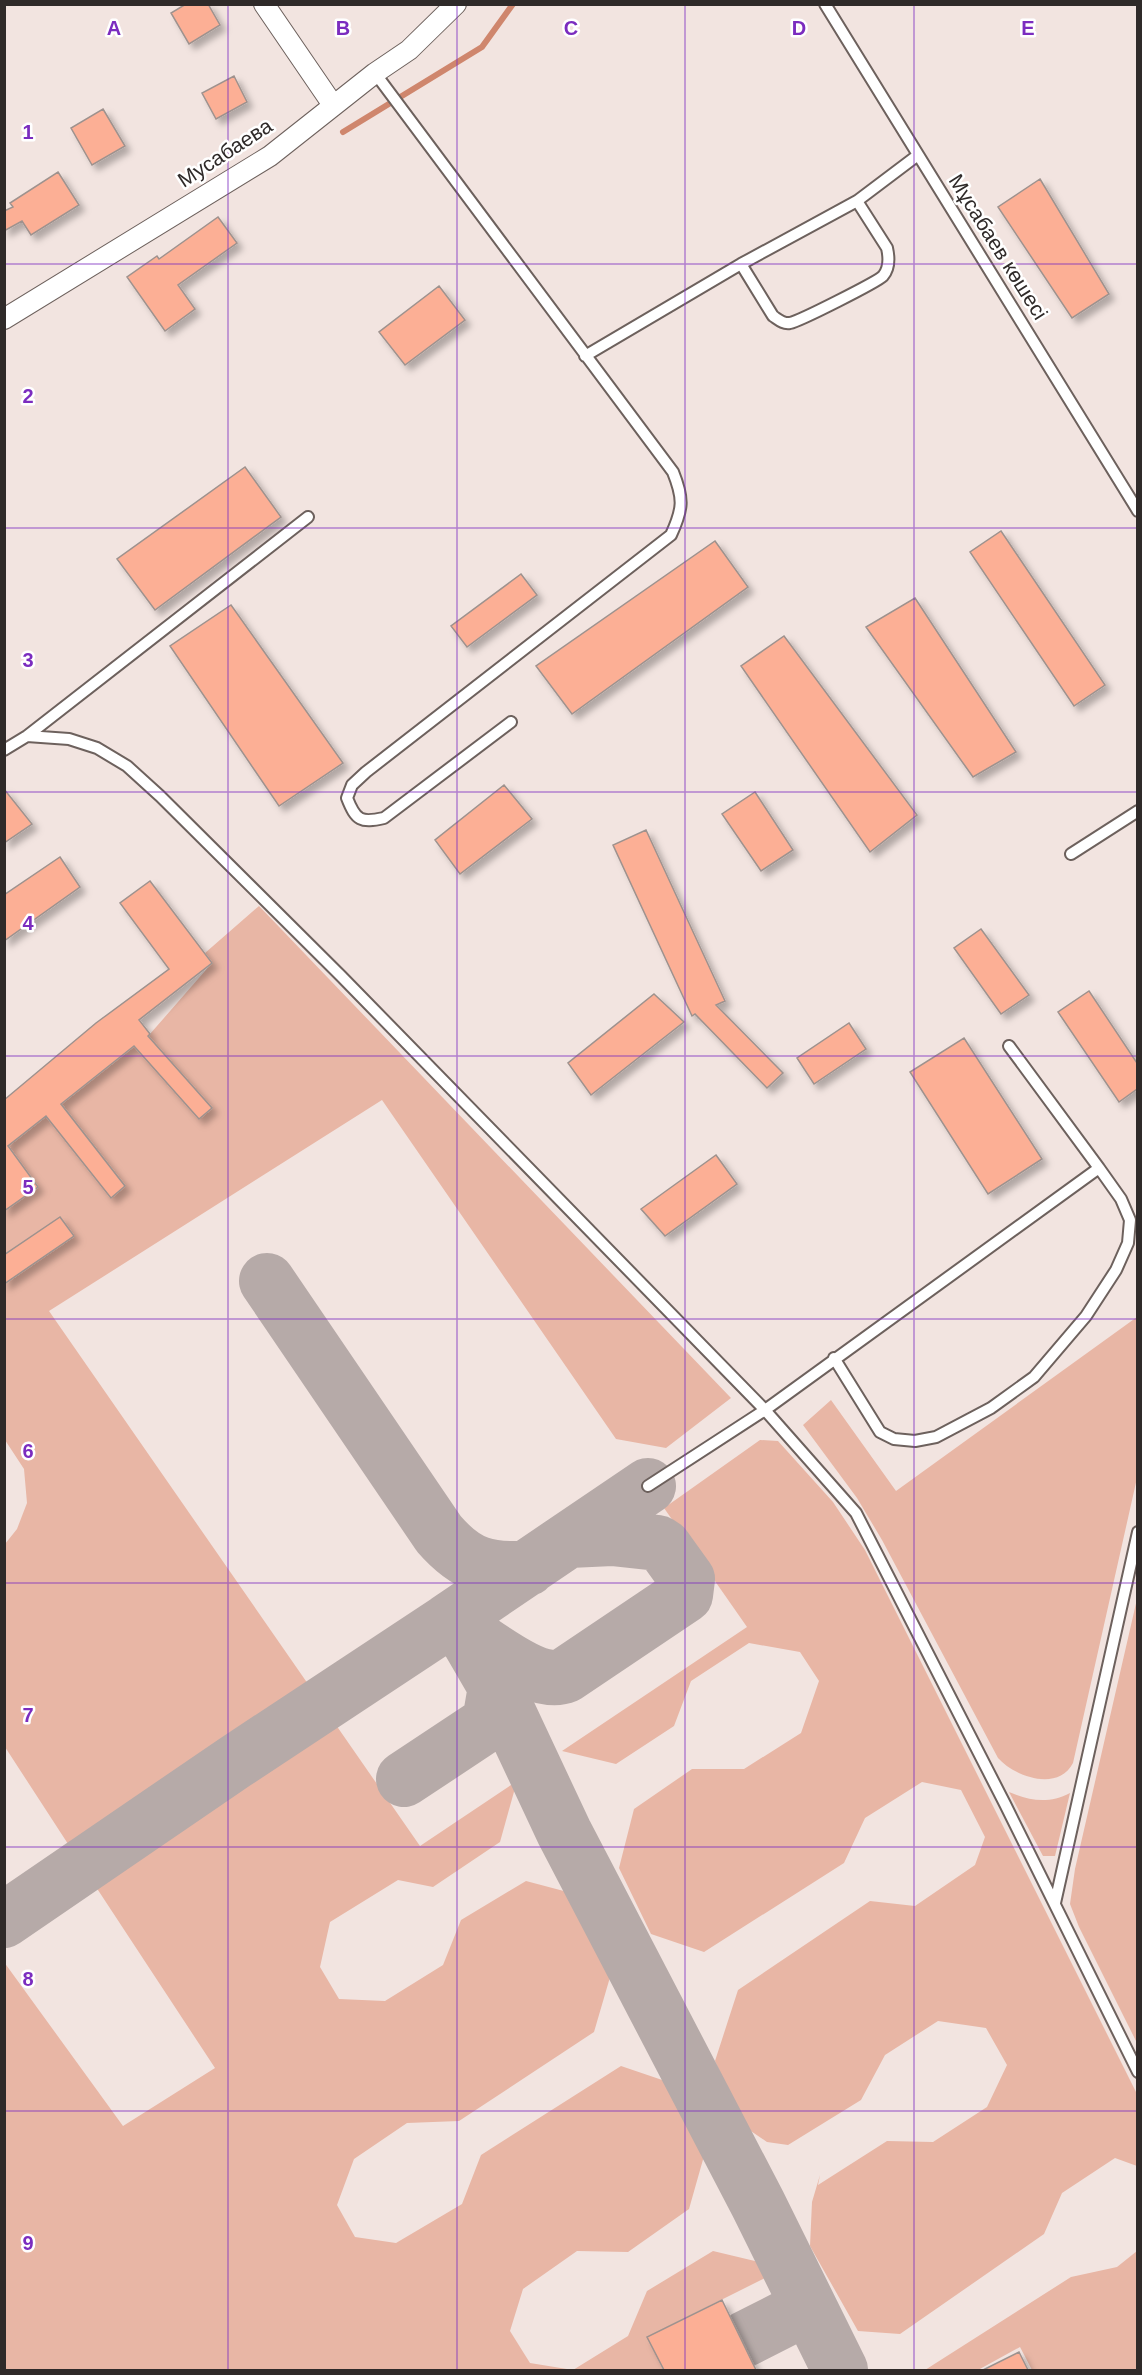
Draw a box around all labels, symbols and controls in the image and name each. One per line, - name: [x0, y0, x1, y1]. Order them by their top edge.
- text: A: [107, 17, 121, 39]
- text: B: [336, 17, 350, 39]
- text: C: [564, 17, 578, 39]
- text: D: [792, 17, 806, 39]
- text: E: [1021, 17, 1035, 39]
- street label: Мусабаева: [173, 113, 276, 192]
- text: 1: [22, 121, 34, 143]
- street label: Мұсабаев көшесі: [945, 170, 1052, 323]
- text: 2: [22, 385, 34, 407]
- text: 3: [22, 649, 34, 671]
- text: 4: [22, 912, 34, 934]
- text: 5: [22, 1176, 34, 1198]
- text: 6: [22, 1440, 34, 1462]
- text: 7: [22, 1704, 34, 1726]
- text: 8: [22, 1968, 34, 1990]
- text: 9: [22, 2232, 34, 2254]

